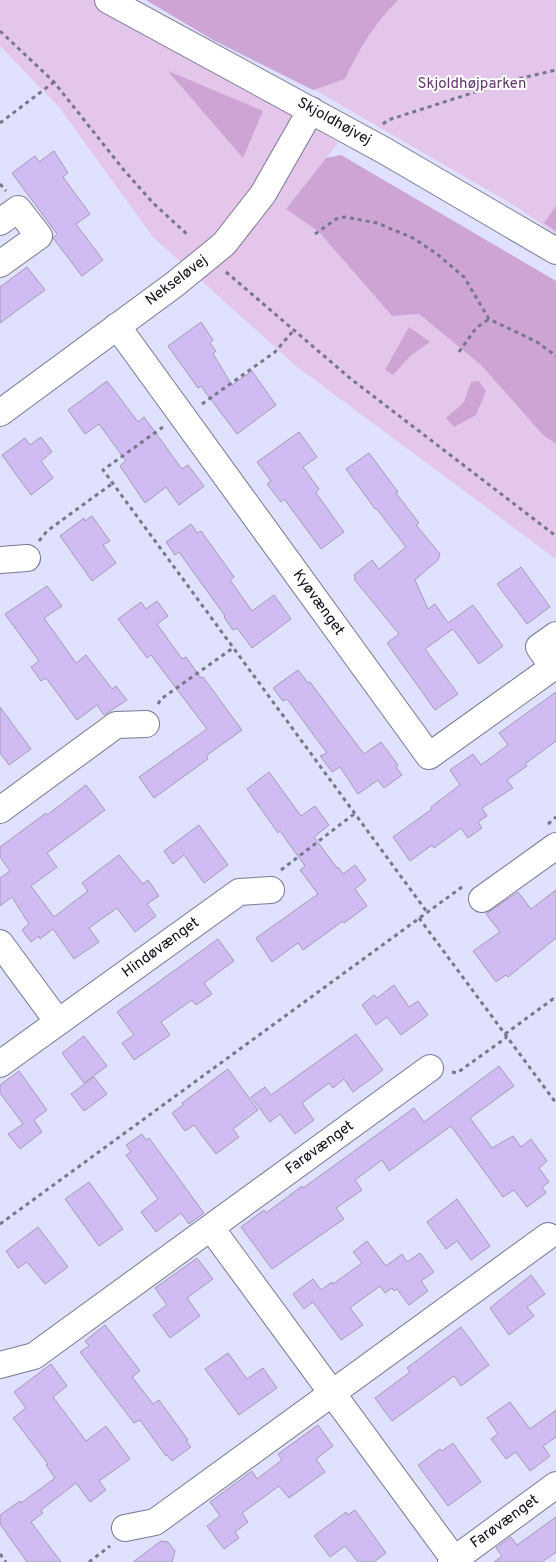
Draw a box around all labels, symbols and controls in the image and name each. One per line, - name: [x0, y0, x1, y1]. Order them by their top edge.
- park label: Skjoldhøjparken: [417, 75, 527, 94]
- street label: Skjoldhøjvej: [294, 94, 374, 150]
- street label: Nekseløvej: [142, 251, 212, 311]
- street label: Kyøvænget: [288, 566, 348, 640]
- street label: Hindøvænget: [119, 914, 203, 982]
- street label: Farøvænget: [282, 1117, 358, 1179]
- street label: Farøvænget: [467, 1491, 543, 1553]

